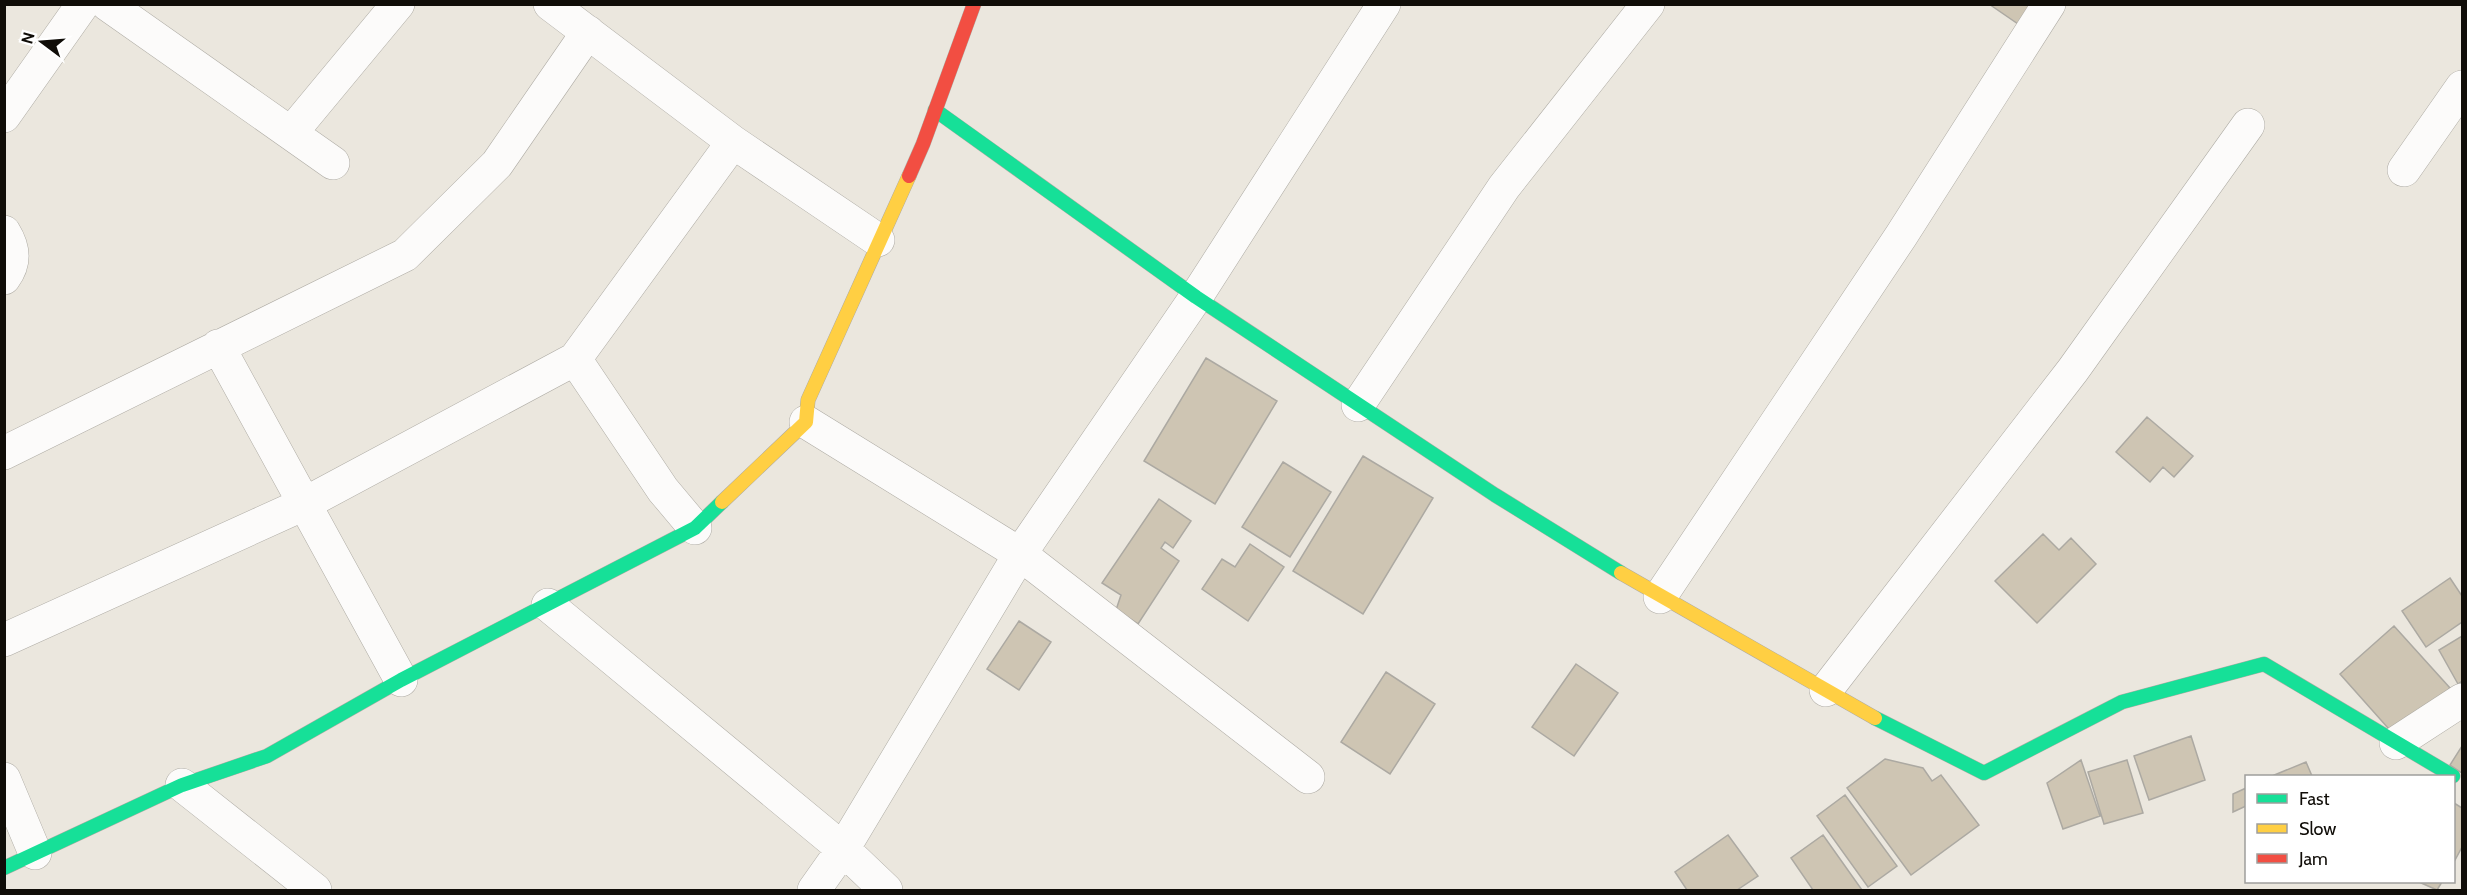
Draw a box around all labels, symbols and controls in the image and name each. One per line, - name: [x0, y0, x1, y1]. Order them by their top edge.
- north arrow: [12, 12, 72, 72]
- text: N: [17, 30, 39, 46]
- legend: [2245, 775, 2455, 883]
- text: Fast: [2299, 788, 2330, 810]
- text: Slow: [2299, 818, 2336, 840]
- text: Jam: [2298, 848, 2328, 870]

